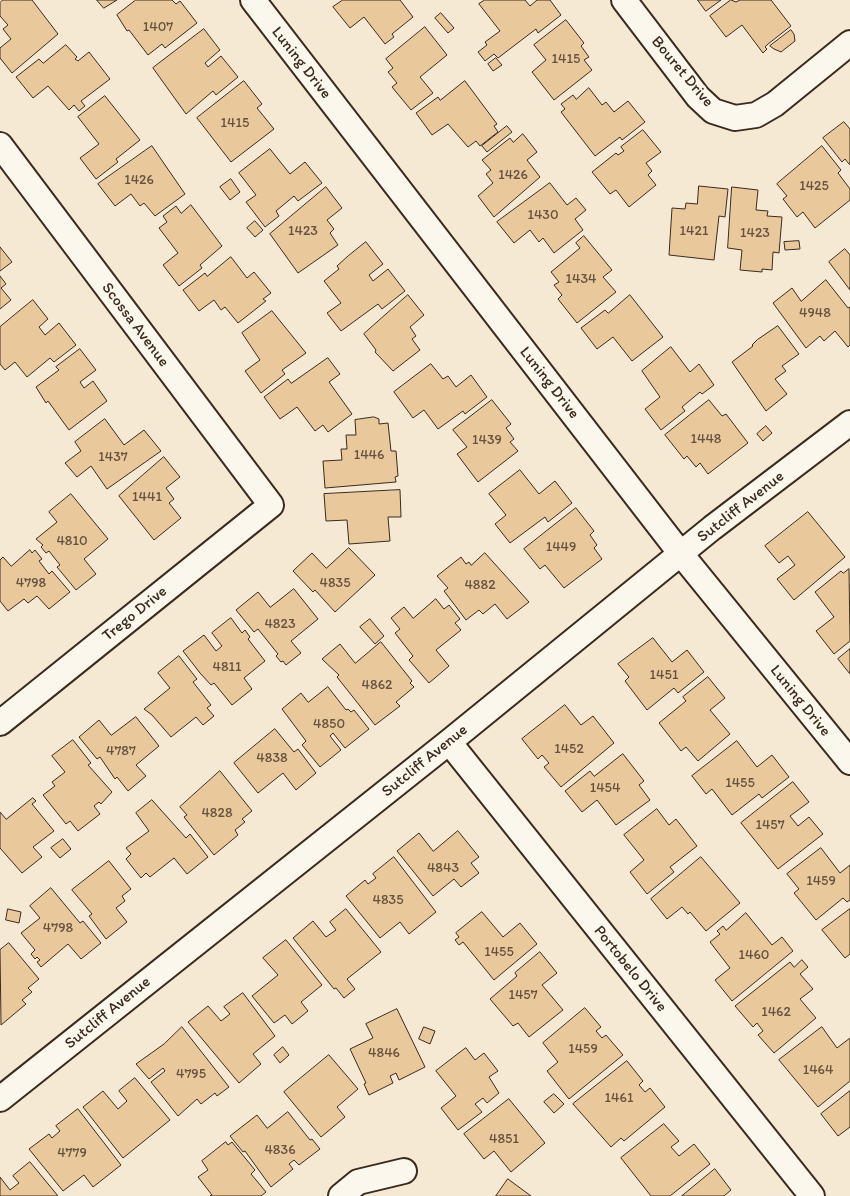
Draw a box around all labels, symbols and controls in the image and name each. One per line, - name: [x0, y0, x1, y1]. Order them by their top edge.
- house number: 1407: [143, 19, 173, 35]
- street label: Luning Drive: [267, 23, 335, 103]
- street label: Bouret Drive: [647, 33, 717, 111]
- house number: 1415: [552, 51, 580, 67]
- house number: 1415: [221, 115, 249, 131]
- house number: 1426: [498, 167, 528, 183]
- house number: 1426: [124, 172, 154, 188]
- house number: 1425: [799, 178, 829, 194]
- house number: 1430: [527, 207, 559, 223]
- house number: 1423: [288, 223, 318, 239]
- house number: 1421: [680, 223, 708, 239]
- house number: 1423: [740, 225, 770, 241]
- house number: 1434: [566, 271, 596, 287]
- street label: Scossa Avenue: [97, 279, 173, 371]
- house number: 4948: [799, 305, 831, 321]
- street label: Luning Drive: [515, 343, 583, 423]
- house number: 1448: [691, 431, 721, 447]
- house number: 1439: [472, 432, 502, 448]
- house number: 1446: [354, 447, 384, 463]
- house number: 1437: [98, 449, 128, 465]
- street label: Sutcliff Avenue: [694, 467, 788, 547]
- house number: 1441: [132, 489, 162, 505]
- house number: 4810: [56, 533, 88, 549]
- house number: 1449: [546, 539, 576, 555]
- house number: 4798: [16, 575, 46, 591]
- house number: 4835: [319, 575, 351, 591]
- house number: 4882: [464, 577, 496, 593]
- street label: Trego Drive: [99, 582, 171, 646]
- house number: 4823: [264, 616, 296, 632]
- house number: 4811: [212, 659, 242, 675]
- street label: Luning Drive: [765, 661, 835, 741]
- house number: 1451: [650, 667, 678, 683]
- house number: 4862: [362, 677, 392, 693]
- house number: 4850: [313, 716, 345, 732]
- street label: Sutcliff Avenue: [378, 720, 472, 802]
- house number: 1452: [554, 741, 584, 757]
- house number: 4787: [106, 743, 136, 759]
- house number: 4838: [256, 750, 288, 766]
- house number: 1455: [725, 775, 755, 791]
- house number: 1454: [590, 780, 620, 796]
- house number: 4828: [201, 805, 233, 821]
- house number: 1457: [755, 817, 785, 833]
- house number: 4843: [427, 860, 459, 876]
- house number: 1459: [806, 873, 836, 889]
- house number: 4835: [372, 892, 404, 908]
- house number: 4798: [43, 920, 73, 936]
- street label: Portobelo Drive: [589, 922, 671, 1016]
- house number: 1455: [484, 944, 514, 960]
- house number: 1460: [739, 947, 769, 963]
- street label: Sutcliff Avenue: [61, 972, 155, 1054]
- house number: 1457: [508, 987, 538, 1003]
- house number: 1462: [761, 1004, 791, 1020]
- house number: 1459: [568, 1041, 598, 1057]
- house number: 4846: [368, 1045, 400, 1061]
- house number: 1464: [803, 1062, 833, 1078]
- house number: 4795: [176, 1066, 206, 1082]
- house number: 1461: [605, 1090, 633, 1106]
- house number: 4851: [489, 1131, 519, 1147]
- house number: 4836: [264, 1142, 296, 1158]
- house number: 4779: [57, 1145, 87, 1161]

